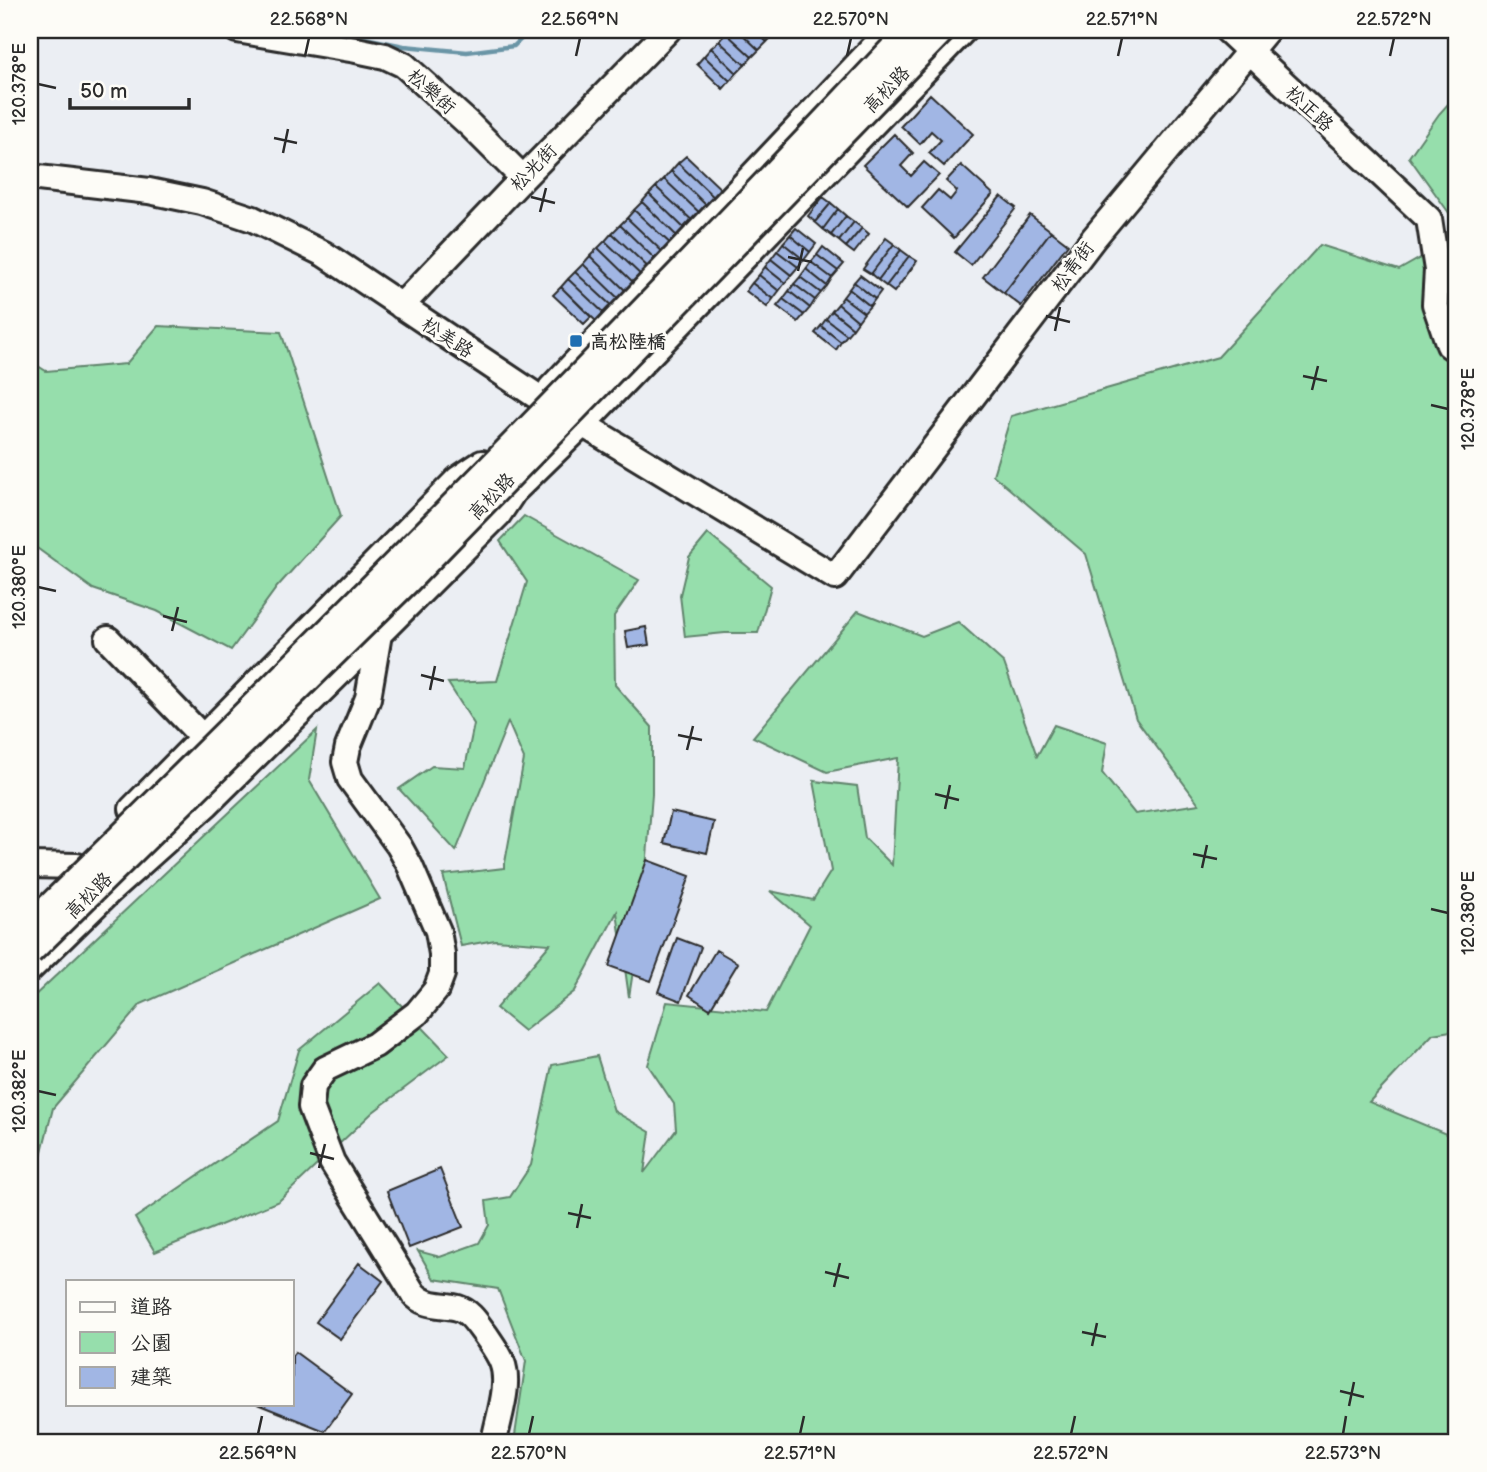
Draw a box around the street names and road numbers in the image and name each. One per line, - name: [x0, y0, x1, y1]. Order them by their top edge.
- street label: 高松路: [859, 62, 915, 119]
- street label: 松樂街: [402, 64, 460, 120]
- street label: 松正路: [1280, 81, 1338, 137]
- street label: 松光街: [506, 140, 562, 197]
- street label: 松青街: [1047, 237, 1100, 297]
- street label: 松美路: [417, 313, 477, 363]
- street label: 高松路: [464, 469, 520, 526]
- street label: 高松路: [61, 868, 117, 924]

